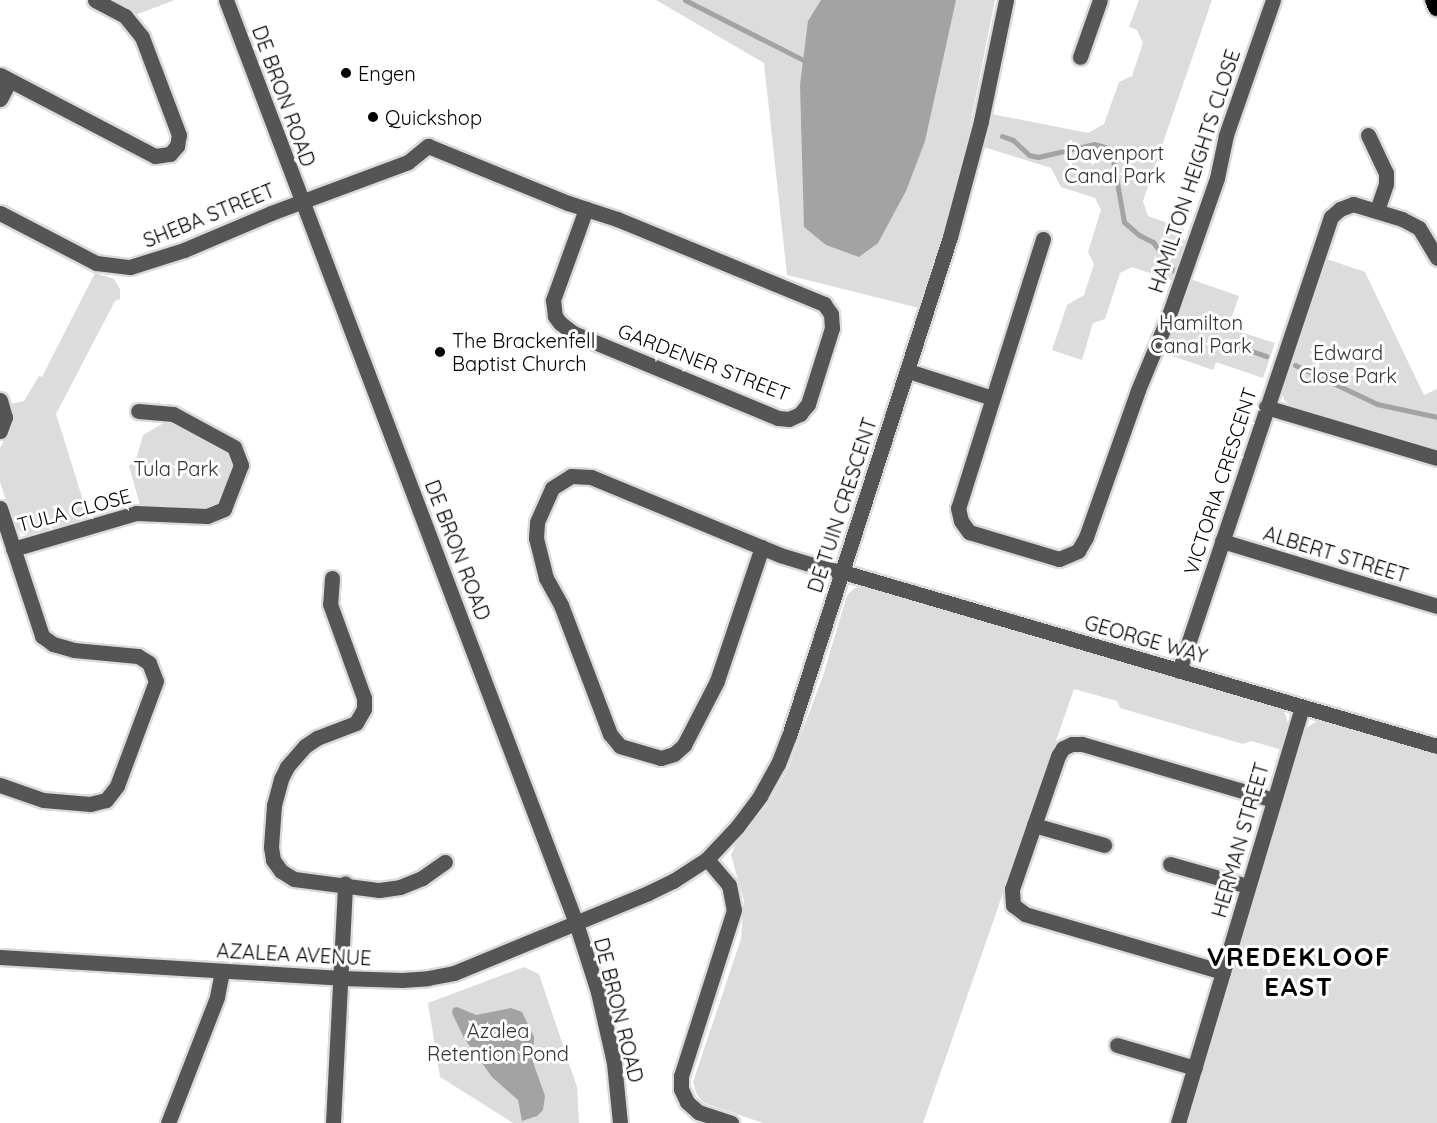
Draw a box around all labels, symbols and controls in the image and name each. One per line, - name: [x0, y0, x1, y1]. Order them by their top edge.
- street label: DE BRON ROAD: [247, 22, 321, 170]
- street label: HAMILTON HEIGHTS CLOSE: [1143, 46, 1245, 296]
- place label: Engen: [358, 61, 416, 85]
- marker: Engen: [339, 66, 353, 80]
- place label: Quickshop: [385, 105, 482, 129]
- marker: Quickshop: [366, 110, 380, 124]
- park label: Davenport Canal Park: [1064, 140, 1166, 187]
- street label: SHEBA STREET: [140, 178, 278, 252]
- park label: Hamilton Canal Park: [1150, 311, 1252, 358]
- street label: GARDENER STREET: [615, 318, 793, 406]
- place label: The Brackenfell Baptist Church: [452, 328, 595, 375]
- park label: Edward Close Park: [1299, 341, 1397, 388]
- marker: The Brackenfell Baptist Church: [433, 345, 447, 359]
- street label: VICTORIA CRESCENT: [1178, 384, 1262, 578]
- street label: DE TUIN CRESCENT: [802, 414, 882, 596]
- park label: Tula Park: [133, 456, 219, 480]
- street label: DE BRON ROAD: [420, 476, 496, 624]
- street label: TULA CLOSE: [14, 483, 134, 537]
- street label: ALBERT STREET: [1261, 521, 1411, 587]
- street label: GEORGE WAY: [1082, 610, 1210, 668]
- street label: HERMAN STREET: [1206, 760, 1274, 920]
- street label: DE BRON ROAD: [589, 935, 649, 1085]
- street label: AZALEA AVENUE: [216, 938, 372, 970]
- district label: VREDEKLOOF EAST: [1207, 941, 1391, 1002]
- park label: Azalea Retention Pond: [427, 1018, 569, 1065]

